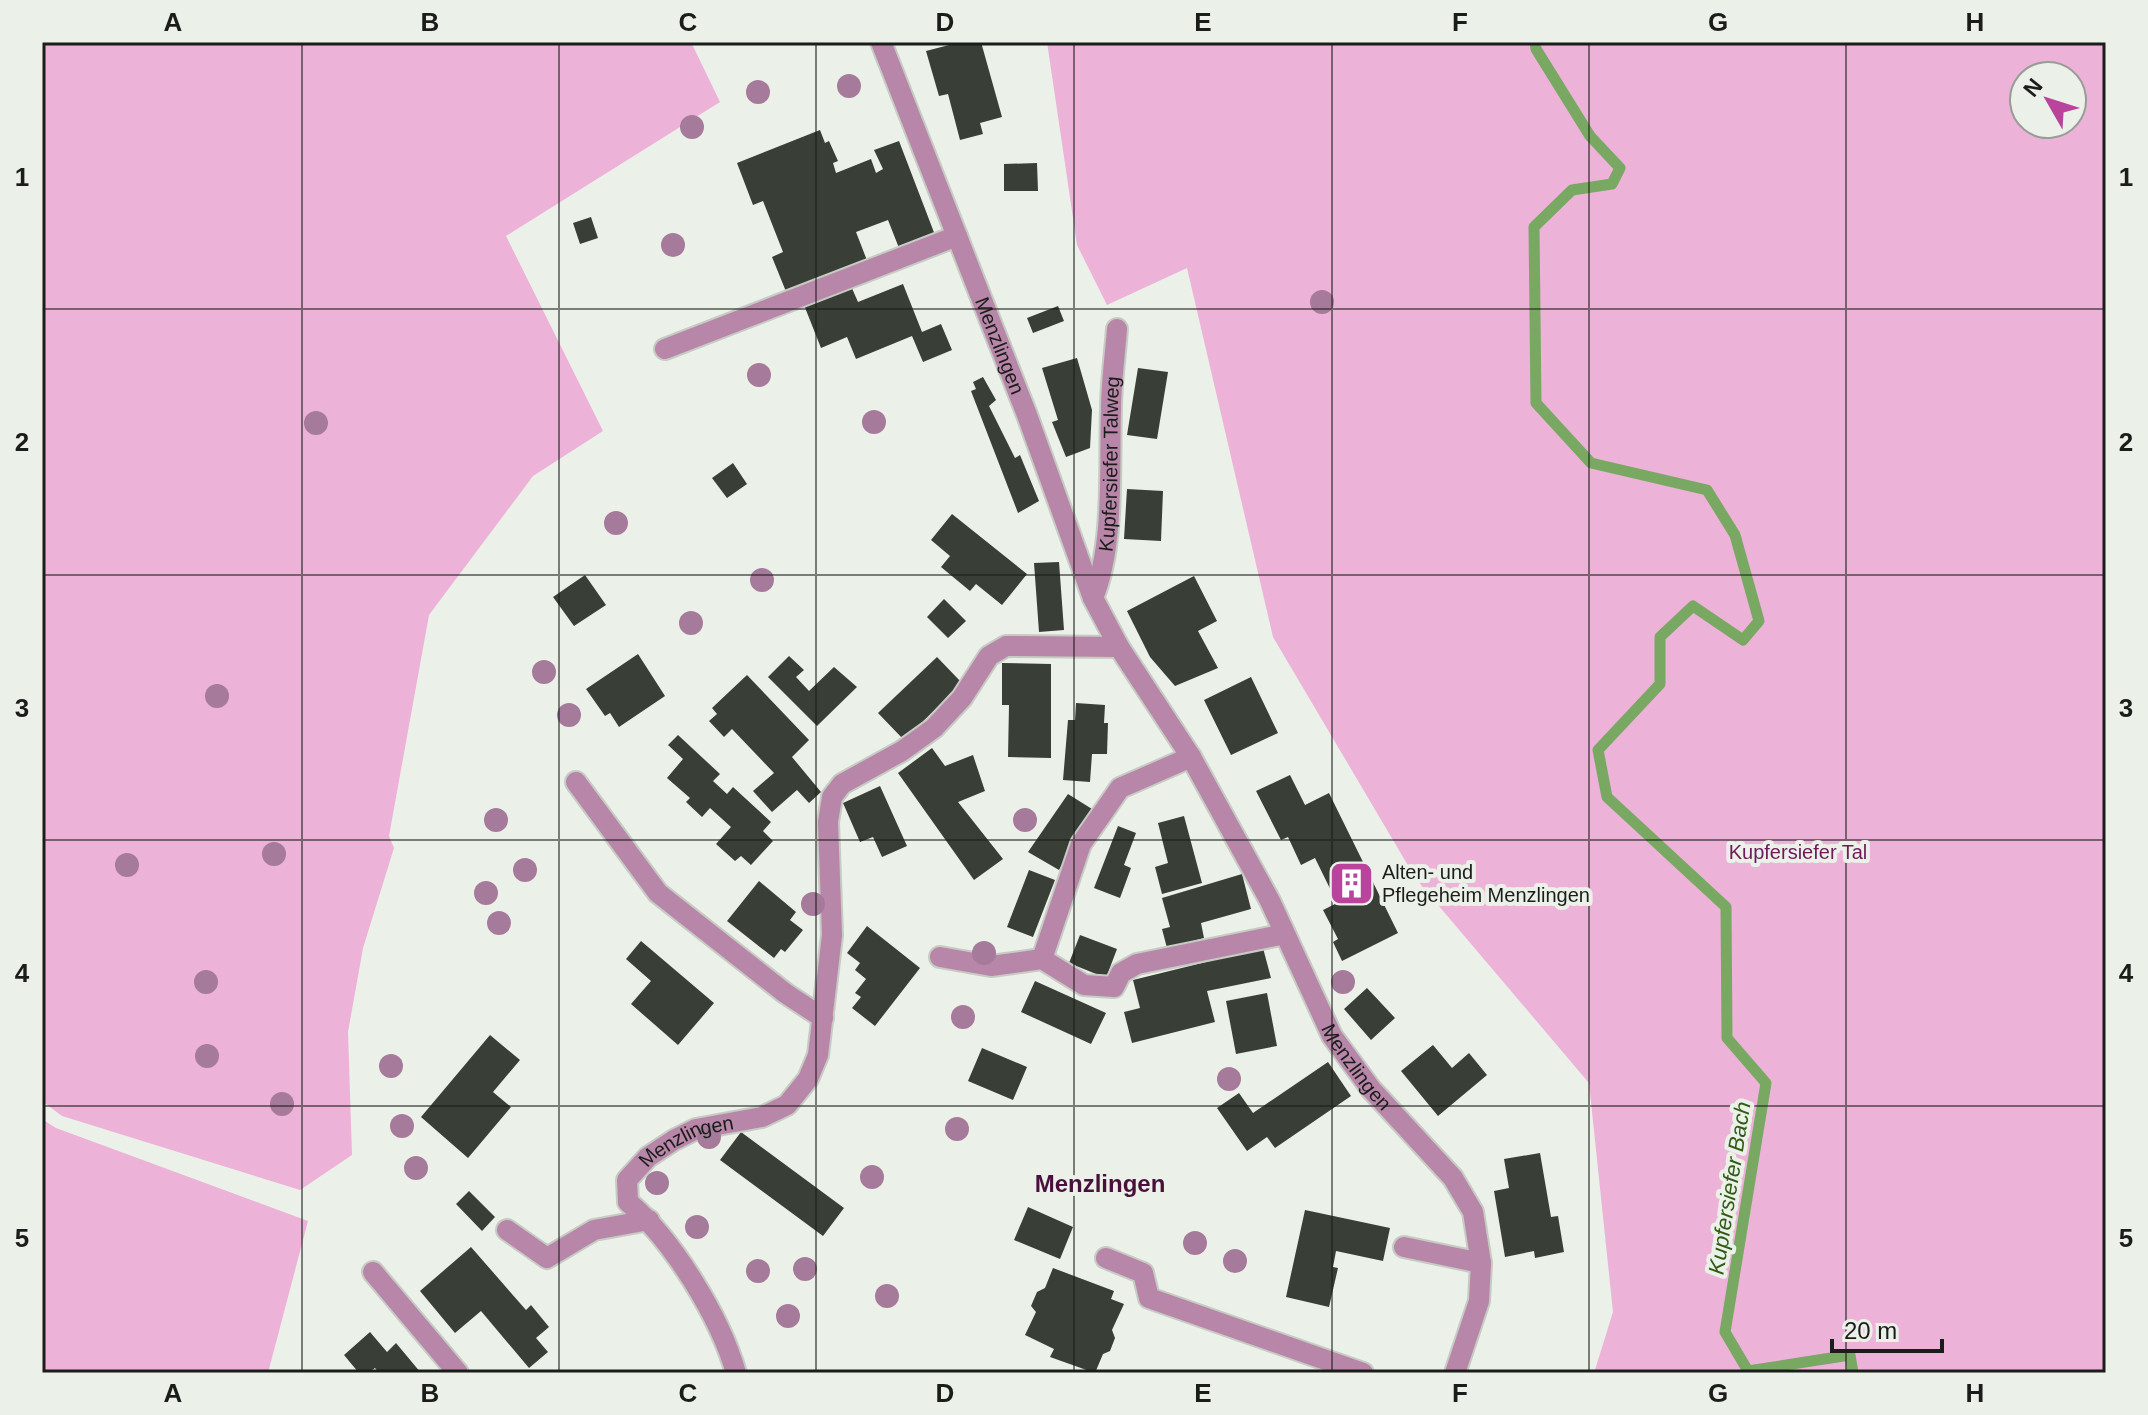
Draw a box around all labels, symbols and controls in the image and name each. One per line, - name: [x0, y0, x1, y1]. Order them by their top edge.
- text: A: [164, 7, 183, 37]
- text: B: [421, 7, 439, 37]
- text: C: [679, 7, 698, 37]
- text: D: [936, 7, 954, 37]
- text: E: [1194, 7, 1212, 37]
- text: F: [1452, 7, 1468, 37]
- text: G: [1708, 7, 1728, 37]
- text: H: [1966, 7, 1984, 37]
- north arrow: [2008, 60, 2088, 140]
- text: N: [2018, 74, 2048, 102]
- text: 1: [15, 162, 29, 192]
- text: 1: [2119, 162, 2133, 192]
- street label: Menzlingen: [971, 294, 1029, 397]
- street label: Kupfersiefer Talweg: [1094, 375, 1124, 553]
- text: 2: [15, 427, 29, 457]
- text: 2: [2119, 427, 2133, 457]
- text: 3: [15, 693, 29, 723]
- text: 3: [2119, 693, 2133, 723]
- park label: Kupfersiefer Tal: [1729, 841, 1867, 863]
- building icon: Alten- und Pflegeheim Menzlingen: [1327, 860, 1375, 908]
- place label: Alten- und Pflegeheim Menzlingen: [1382, 861, 1590, 906]
- text: 4: [15, 958, 30, 988]
- text: 4: [2119, 958, 2134, 988]
- street label: Menzlingen: [1317, 1021, 1396, 1114]
- water label: Kupfersiefer Bach: [1703, 1100, 1756, 1276]
- street label: Menzlingen: [634, 1111, 735, 1171]
- district label: Menzlingen: [1035, 1170, 1165, 1197]
- text: 5: [15, 1223, 29, 1253]
- text: 5: [2119, 1223, 2133, 1253]
- scale bar: [1832, 1303, 1942, 1353]
- text: 20 m: [1844, 1317, 1897, 1344]
- text: A: [164, 1378, 183, 1408]
- text: B: [421, 1378, 439, 1408]
- text: C: [679, 1378, 698, 1408]
- text: D: [936, 1378, 954, 1408]
- text: E: [1194, 1378, 1212, 1408]
- text: F: [1452, 1378, 1468, 1408]
- text: G: [1708, 1378, 1728, 1408]
- text: H: [1966, 1378, 1984, 1408]

